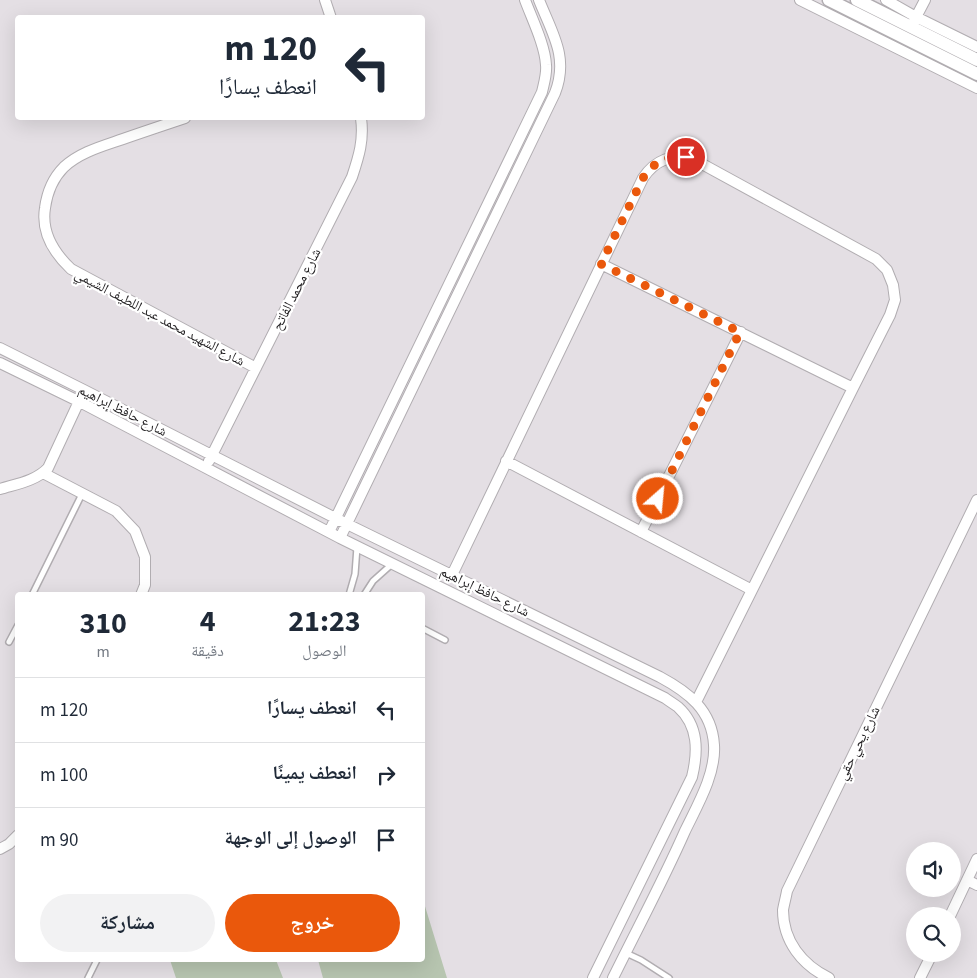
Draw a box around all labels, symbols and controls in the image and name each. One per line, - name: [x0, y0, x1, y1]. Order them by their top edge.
- text: 120 m: [225, 24, 317, 74]
- icon: left: [335, 35, 400, 100]
- text: انعطف يسارًا: [219, 71, 317, 103]
- pin: [665, 136, 707, 178]
- icon: arrive: [672, 143, 700, 171]
- street label: شارع محمد الفاتح: [268, 245, 326, 334]
- street label: شارع الشهيد محمد عبد اللطيف الشيمي: [71, 264, 248, 372]
- street label: شارع حافظ إبراهيم: [75, 380, 170, 442]
- position arrow: [631, 472, 683, 524]
- street label: شارع حافظ إبراهيم: [437, 562, 533, 622]
- text: 4: [200, 600, 216, 643]
- text: 21:23: [288, 600, 361, 643]
- text: 310: [79, 602, 127, 645]
- text: دقيقة: [191, 640, 224, 662]
- text: الوصول: [302, 640, 347, 662]
- text: m: [97, 641, 110, 663]
- text: انعطف يسارًا: [267, 695, 357, 722]
- icon: left: [372, 696, 400, 724]
- text: 120 m: [40, 697, 88, 724]
- street label: شارع يحي حقي: [832, 703, 886, 784]
- text: انعطف يمينًا: [273, 760, 357, 787]
- icon: right: [372, 761, 400, 789]
- text: 100 m: [40, 762, 88, 789]
- text: الوصول إلى الوجهة: [224, 825, 357, 852]
- icon: arrive: [372, 826, 400, 854]
- text: 90 m: [40, 827, 78, 854]
- map controls: [906, 842, 961, 962]
- button: sound: [906, 842, 961, 897]
- button: مشاركة: [40, 894, 215, 952]
- button: خروج: [225, 894, 400, 952]
- button: search: [906, 907, 961, 962]

